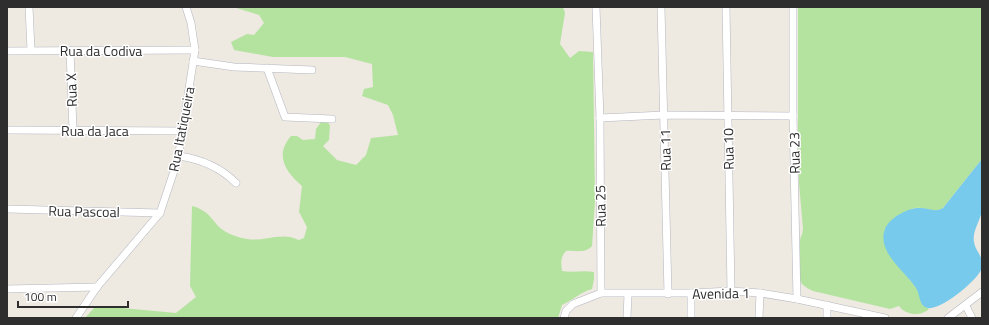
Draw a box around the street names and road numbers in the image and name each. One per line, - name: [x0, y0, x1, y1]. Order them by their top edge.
- street label: Rua da Codiva: [60, 40, 142, 61]
- street label: Rua X: [60, 72, 82, 107]
- street label: Rua Itatiqueira: [162, 85, 200, 173]
- street label: Rua da Jaca: [61, 120, 129, 141]
- street label: Rua 10: [717, 128, 739, 170]
- street label: Rua 11: [654, 129, 676, 171]
- street label: Rua 23: [783, 132, 805, 174]
- street label: Rua 25: [589, 185, 611, 227]
- street label: Rua Pascoal: [48, 200, 120, 222]
- street label: Avenida 1: [692, 282, 750, 304]

